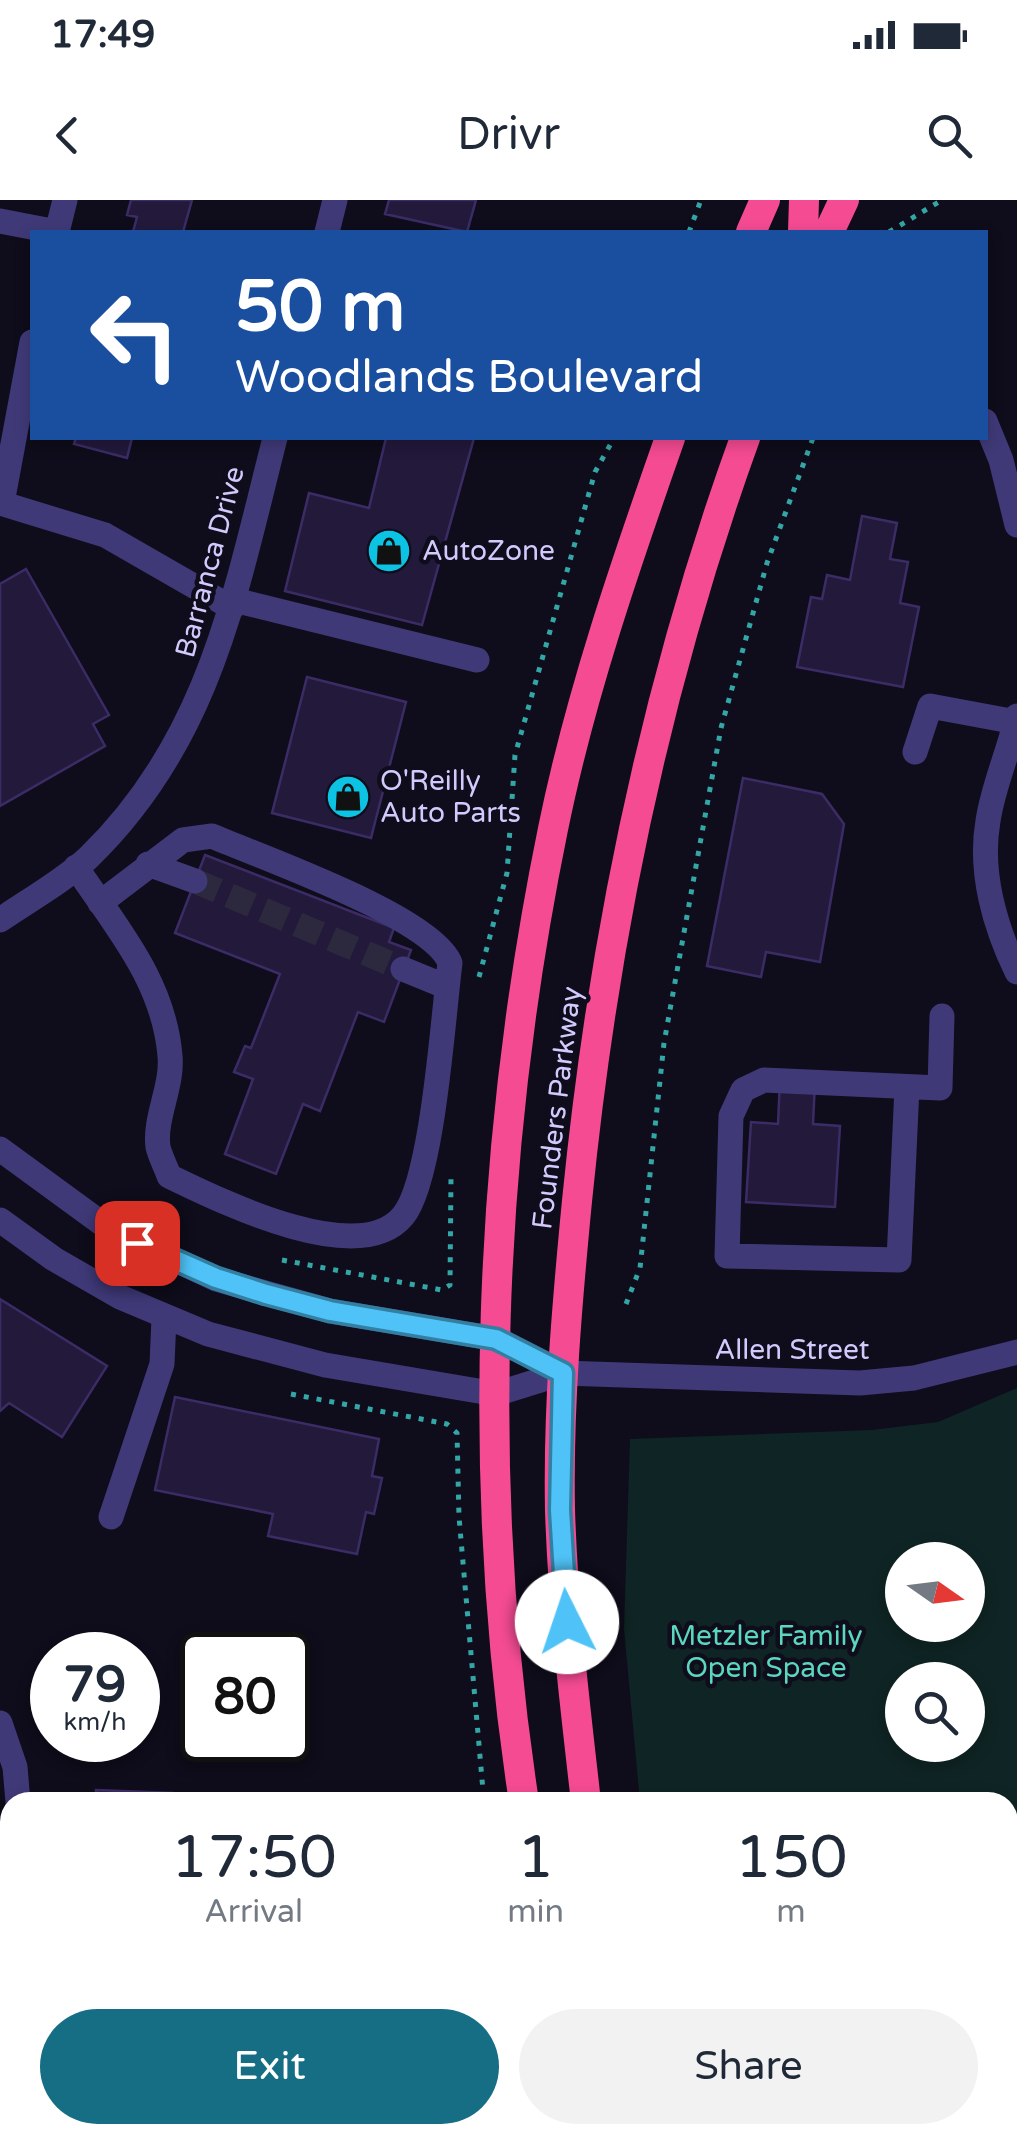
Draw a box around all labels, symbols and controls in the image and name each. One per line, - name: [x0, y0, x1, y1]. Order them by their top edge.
- text: 17:49: [50, 12, 155, 58]
- icon: back: [40, 108, 95, 163]
- text: Drivr: [457, 108, 560, 162]
- icon: search: [922, 108, 977, 163]
- text: 50 m: [235, 266, 405, 350]
- icon: left: [70, 270, 200, 400]
- text: Woodlands Boulevard: [235, 351, 703, 405]
- street label: Barranca Drive: [168, 463, 252, 661]
- shop icon: AutoZone: [366, 528, 412, 574]
- place label: AutoZone: [422, 534, 555, 568]
- place label: O'Reilly Auto Parts: [380, 764, 521, 830]
- shop icon: O'Reilly Auto Parts: [325, 774, 371, 820]
- street label: Founders Parkway: [525, 985, 589, 1231]
- pin: [95, 1201, 180, 1286]
- icon: arrive: [110, 1216, 165, 1271]
- street label: Allen Street: [715, 1333, 870, 1367]
- north arrow: [885, 1542, 985, 1642]
- map controls: [885, 1542, 985, 1762]
- position arrow: [515, 1570, 619, 1674]
- park label: Metzler Family Open Space: [669, 1619, 863, 1685]
- speed limit sign: 80: [180, 1632, 310, 1762]
- text: 79: [64, 1655, 126, 1715]
- button: search: [885, 1662, 985, 1762]
- text: km/h: [64, 1707, 126, 1737]
- text: 17:50: [170, 1822, 337, 1894]
- text: 1: [517, 1822, 554, 1894]
- text: 150: [734, 1822, 848, 1894]
- text: Arrival: [204, 1893, 303, 1931]
- text: min: [507, 1893, 564, 1931]
- text: m: [776, 1893, 806, 1931]
- button: Exit: [40, 2009, 499, 2124]
- button: Share: [519, 2009, 978, 2124]

